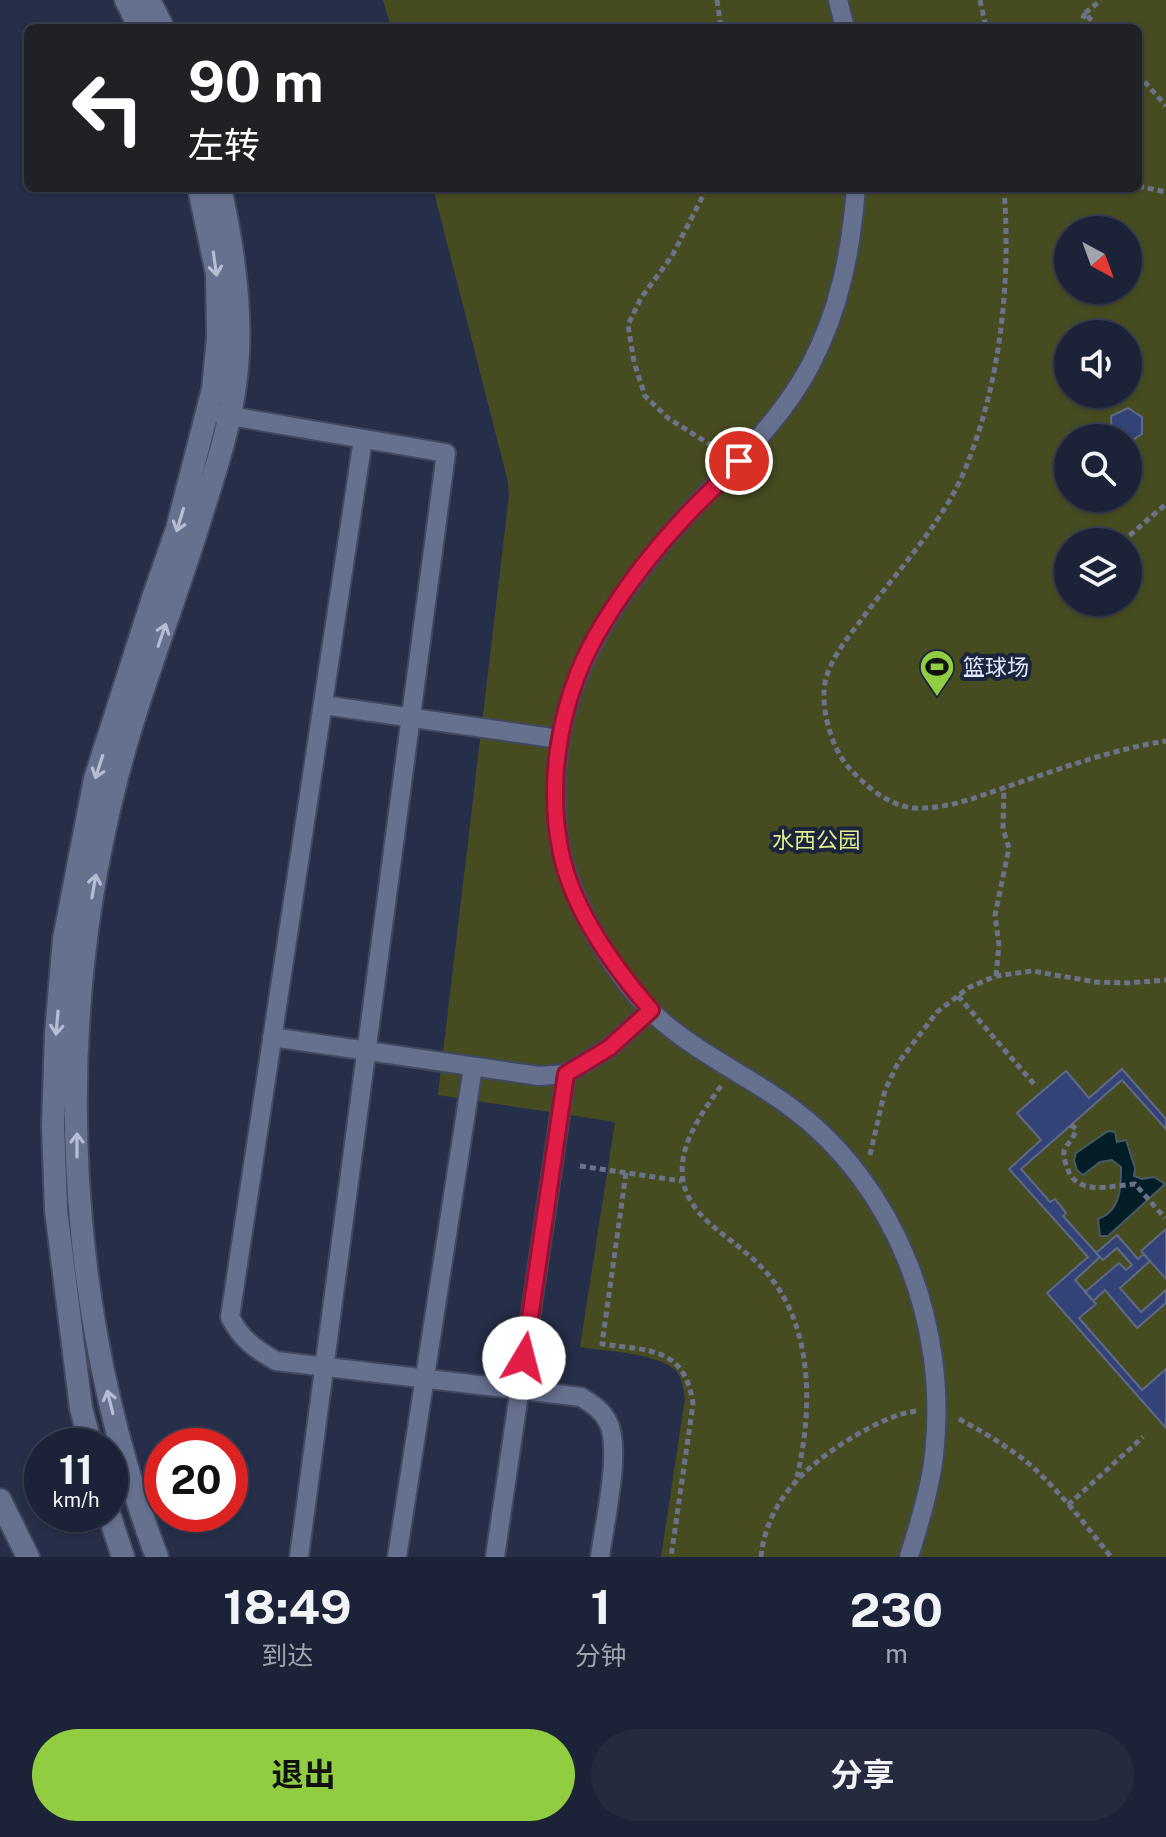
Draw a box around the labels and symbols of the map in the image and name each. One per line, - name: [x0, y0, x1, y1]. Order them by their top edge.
- north arrow: [1054, 216, 1142, 304]
- one-way arrow: [208, 251, 223, 277]
- pin: [705, 427, 773, 495]
- one-way arrow: [172, 506, 187, 532]
- one-way arrow: [156, 623, 171, 648]
- sports icon: 篮球场: [918, 648, 956, 698]
- place label: 篮球场: [963, 654, 1029, 680]
- one-way arrow: [91, 753, 106, 779]
- park label: 水西公园: [772, 827, 860, 853]
- one-way arrow: [87, 873, 102, 899]
- one-way arrow: [49, 1009, 64, 1036]
- one-way arrow: [69, 1132, 85, 1159]
- position arrow: [482, 1316, 566, 1400]
- one-way arrow: [102, 1390, 117, 1416]
- speed limit sign: 20: [144, 1428, 248, 1532]

